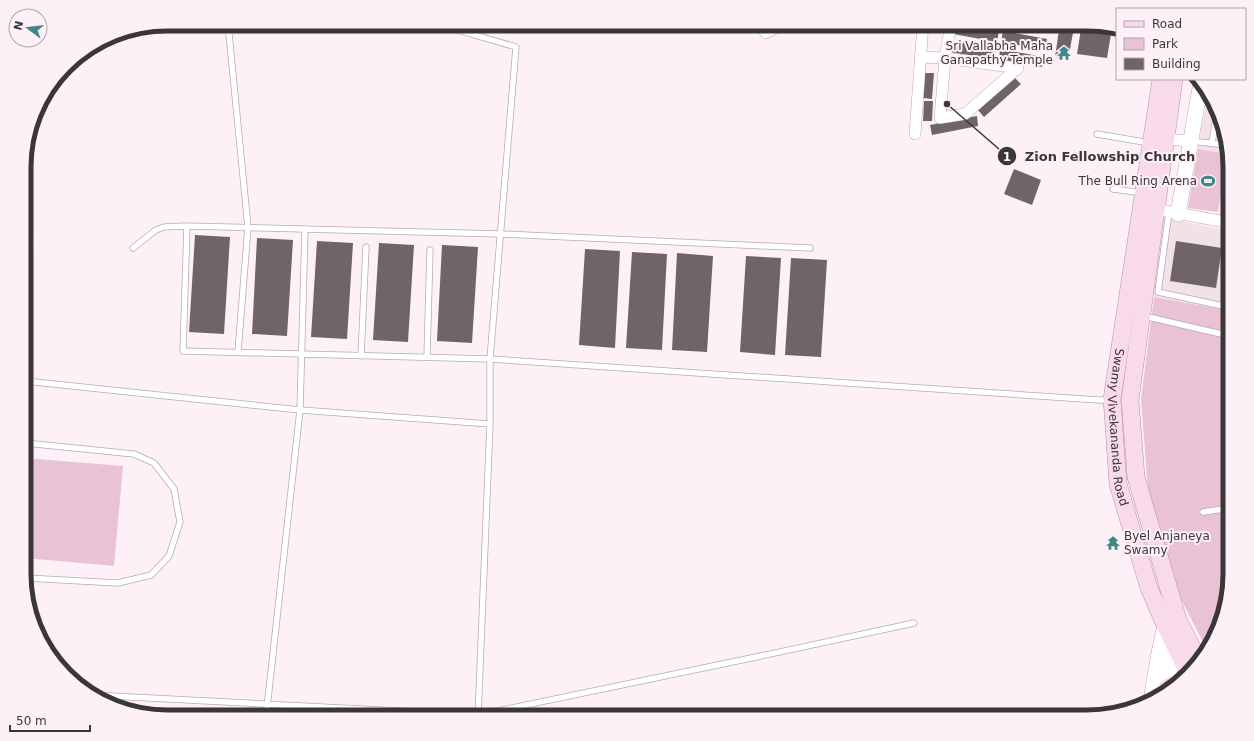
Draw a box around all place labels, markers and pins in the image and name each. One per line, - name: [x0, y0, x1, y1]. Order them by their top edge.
- place label: Sri Vallabha Maha Ganapathy Temple: [940, 39, 1053, 67]
- temple icon: Sri Vallabha Maha Ganapathy Temple: [1056, 45, 1072, 61]
- callout: Zion Fellowship Church: [997, 144, 1204, 169]
- sports icon: The Bull Ring Arena: [1200, 173, 1216, 189]
- place label: The Bull Ring Arena: [1078, 174, 1197, 188]
- place label: Byel Anjaneya Swamy: [1124, 529, 1210, 557]
- temple icon: Byel Anjaneya Swamy: [1105, 535, 1121, 551]

